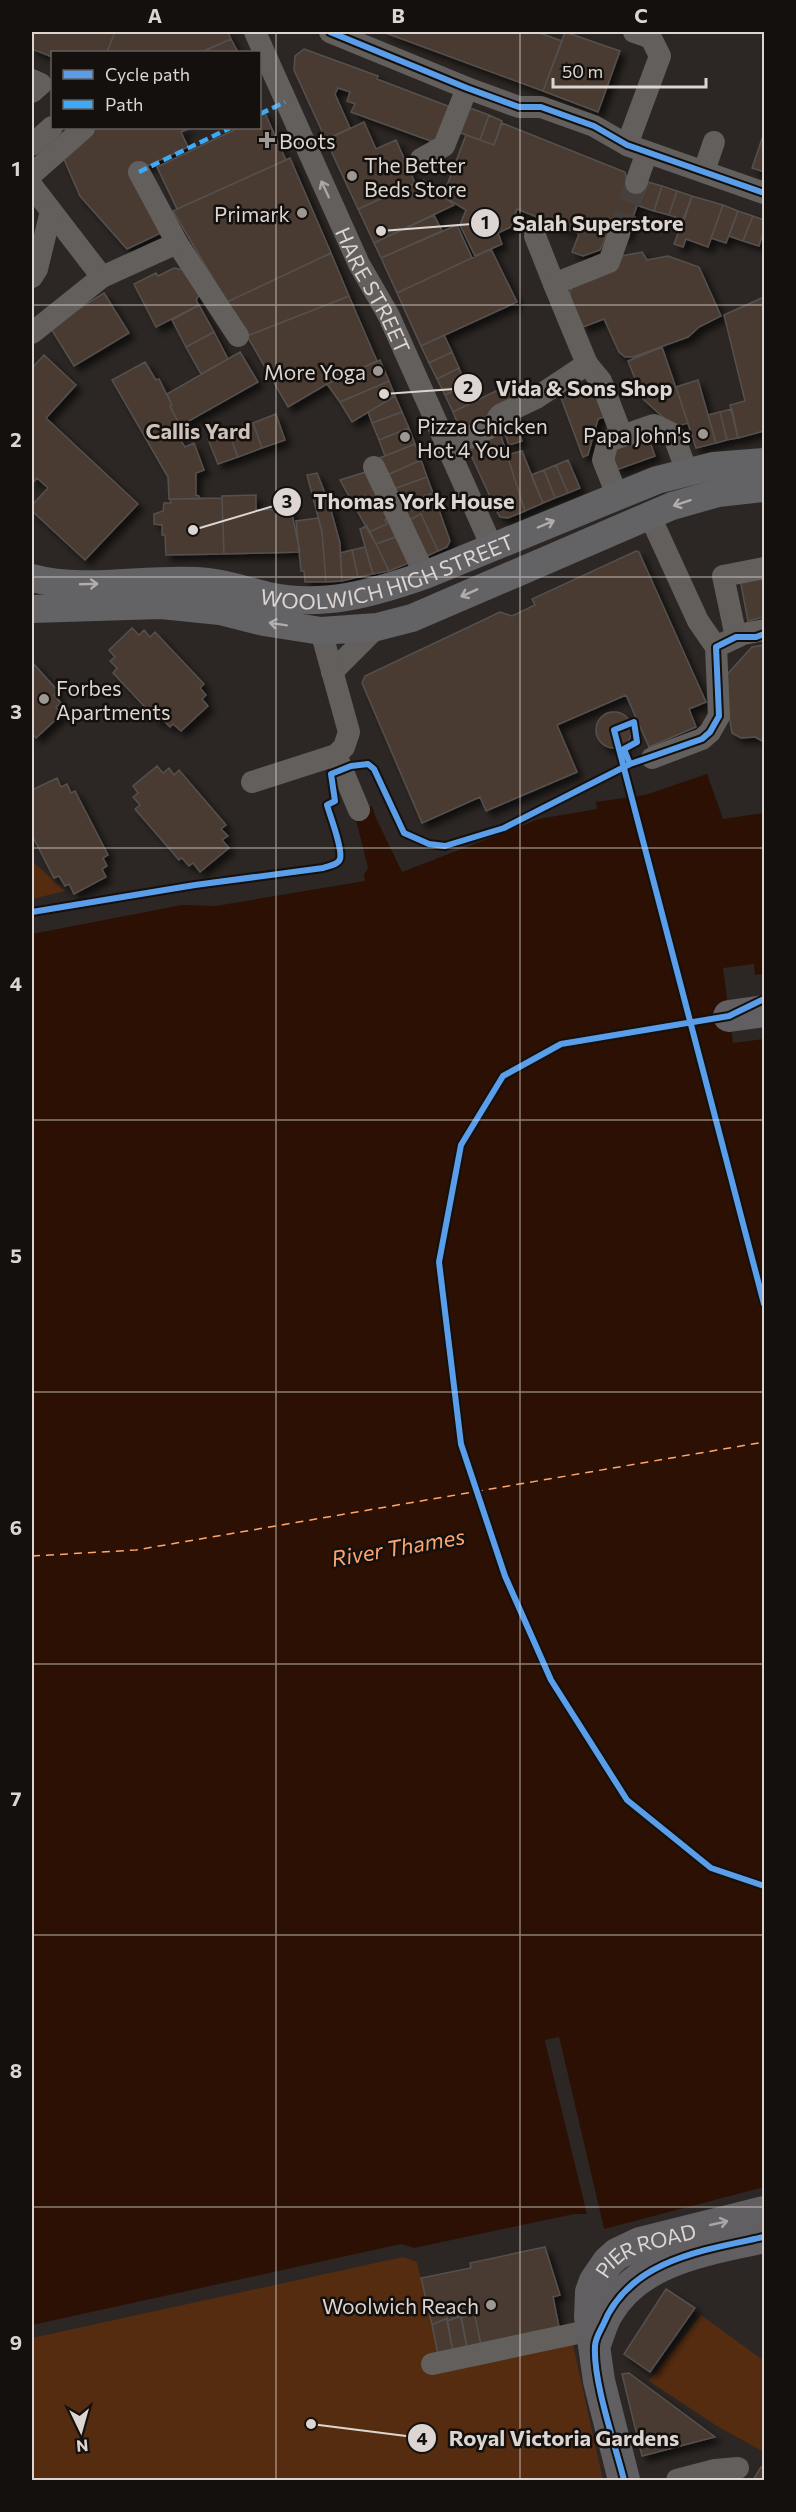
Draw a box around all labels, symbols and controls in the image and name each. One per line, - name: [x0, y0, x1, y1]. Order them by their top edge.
- text: A: [148, 3, 162, 27]
- text: B: [391, 3, 405, 27]
- text: C: [634, 3, 648, 27]
- legend: [51, 51, 261, 129]
- scale bar: [553, 51, 706, 89]
- text: 50 m: [562, 60, 603, 82]
- text: Cycle path: [105, 63, 190, 85]
- text: Path: [105, 93, 143, 115]
- place label: Boots: [279, 128, 336, 153]
- marker: Boots: [260, 133, 274, 147]
- place label: The Better Beds Store: [364, 152, 467, 201]
- text: 1: [11, 156, 21, 180]
- marker: The Better Beds Store: [345, 169, 359, 183]
- one-way arrow: [319, 181, 330, 199]
- place label: Primark: [214, 201, 290, 226]
- callout: Salah Superstore: [470, 203, 695, 243]
- marker: Primark: [295, 206, 309, 220]
- text: Salah Superstore: [512, 209, 684, 236]
- text: 1: [481, 211, 489, 233]
- street label: HARE STREET: [331, 223, 416, 357]
- place label: More Yoga: [264, 359, 366, 384]
- marker: More Yoga: [371, 364, 385, 378]
- callout: Vida & Sons Shop: [453, 368, 684, 408]
- text: Vida & Sons Shop: [495, 374, 673, 401]
- text: 2: [463, 376, 473, 398]
- place label: Pizza Chicken Hot 4 You: [417, 413, 548, 462]
- district label: Callis Yard: [145, 417, 251, 444]
- place label: Papa John's: [583, 422, 691, 447]
- text: 2: [10, 427, 22, 451]
- marker: Papa John's: [696, 427, 710, 441]
- marker: Pizza Chicken Hot 4 You: [398, 430, 412, 444]
- callout: Thomas York House: [272, 482, 527, 522]
- text: Thomas York House: [313, 487, 515, 514]
- text: 3: [282, 490, 292, 512]
- one-way arrow: [673, 498, 692, 509]
- one-way arrow: [536, 518, 554, 529]
- street label: WOOLWICH HIGH STREET: [258, 528, 517, 613]
- one-way arrow: [79, 579, 99, 590]
- one-way arrow: [460, 588, 478, 599]
- one-way arrow: [268, 618, 288, 629]
- place label: Forbes Apartments: [56, 675, 171, 724]
- marker: Forbes Apartments: [37, 692, 51, 706]
- text: 3: [10, 699, 22, 723]
- text: 4: [10, 971, 22, 995]
- text: 5: [10, 1243, 22, 1267]
- text: 6: [10, 1515, 22, 1539]
- water label: River Thames: [329, 1522, 467, 1572]
- text: 7: [11, 1786, 22, 1810]
- text: 8: [10, 2058, 22, 2082]
- street label: PIER ROAD: [589, 2217, 698, 2282]
- one-way arrow: [709, 2217, 728, 2229]
- place label: Woolwich Reach: [322, 2293, 479, 2318]
- marker: Woolwich Reach: [484, 2298, 498, 2312]
- text: 9: [10, 2330, 22, 2354]
- north arrow: [51, 2401, 111, 2461]
- callout: Royal Victoria Gardens: [407, 2418, 691, 2458]
- text: Royal Victoria Gardens: [449, 2424, 679, 2451]
- text: 4: [416, 2427, 428, 2449]
- text: N: [76, 2436, 89, 2456]

